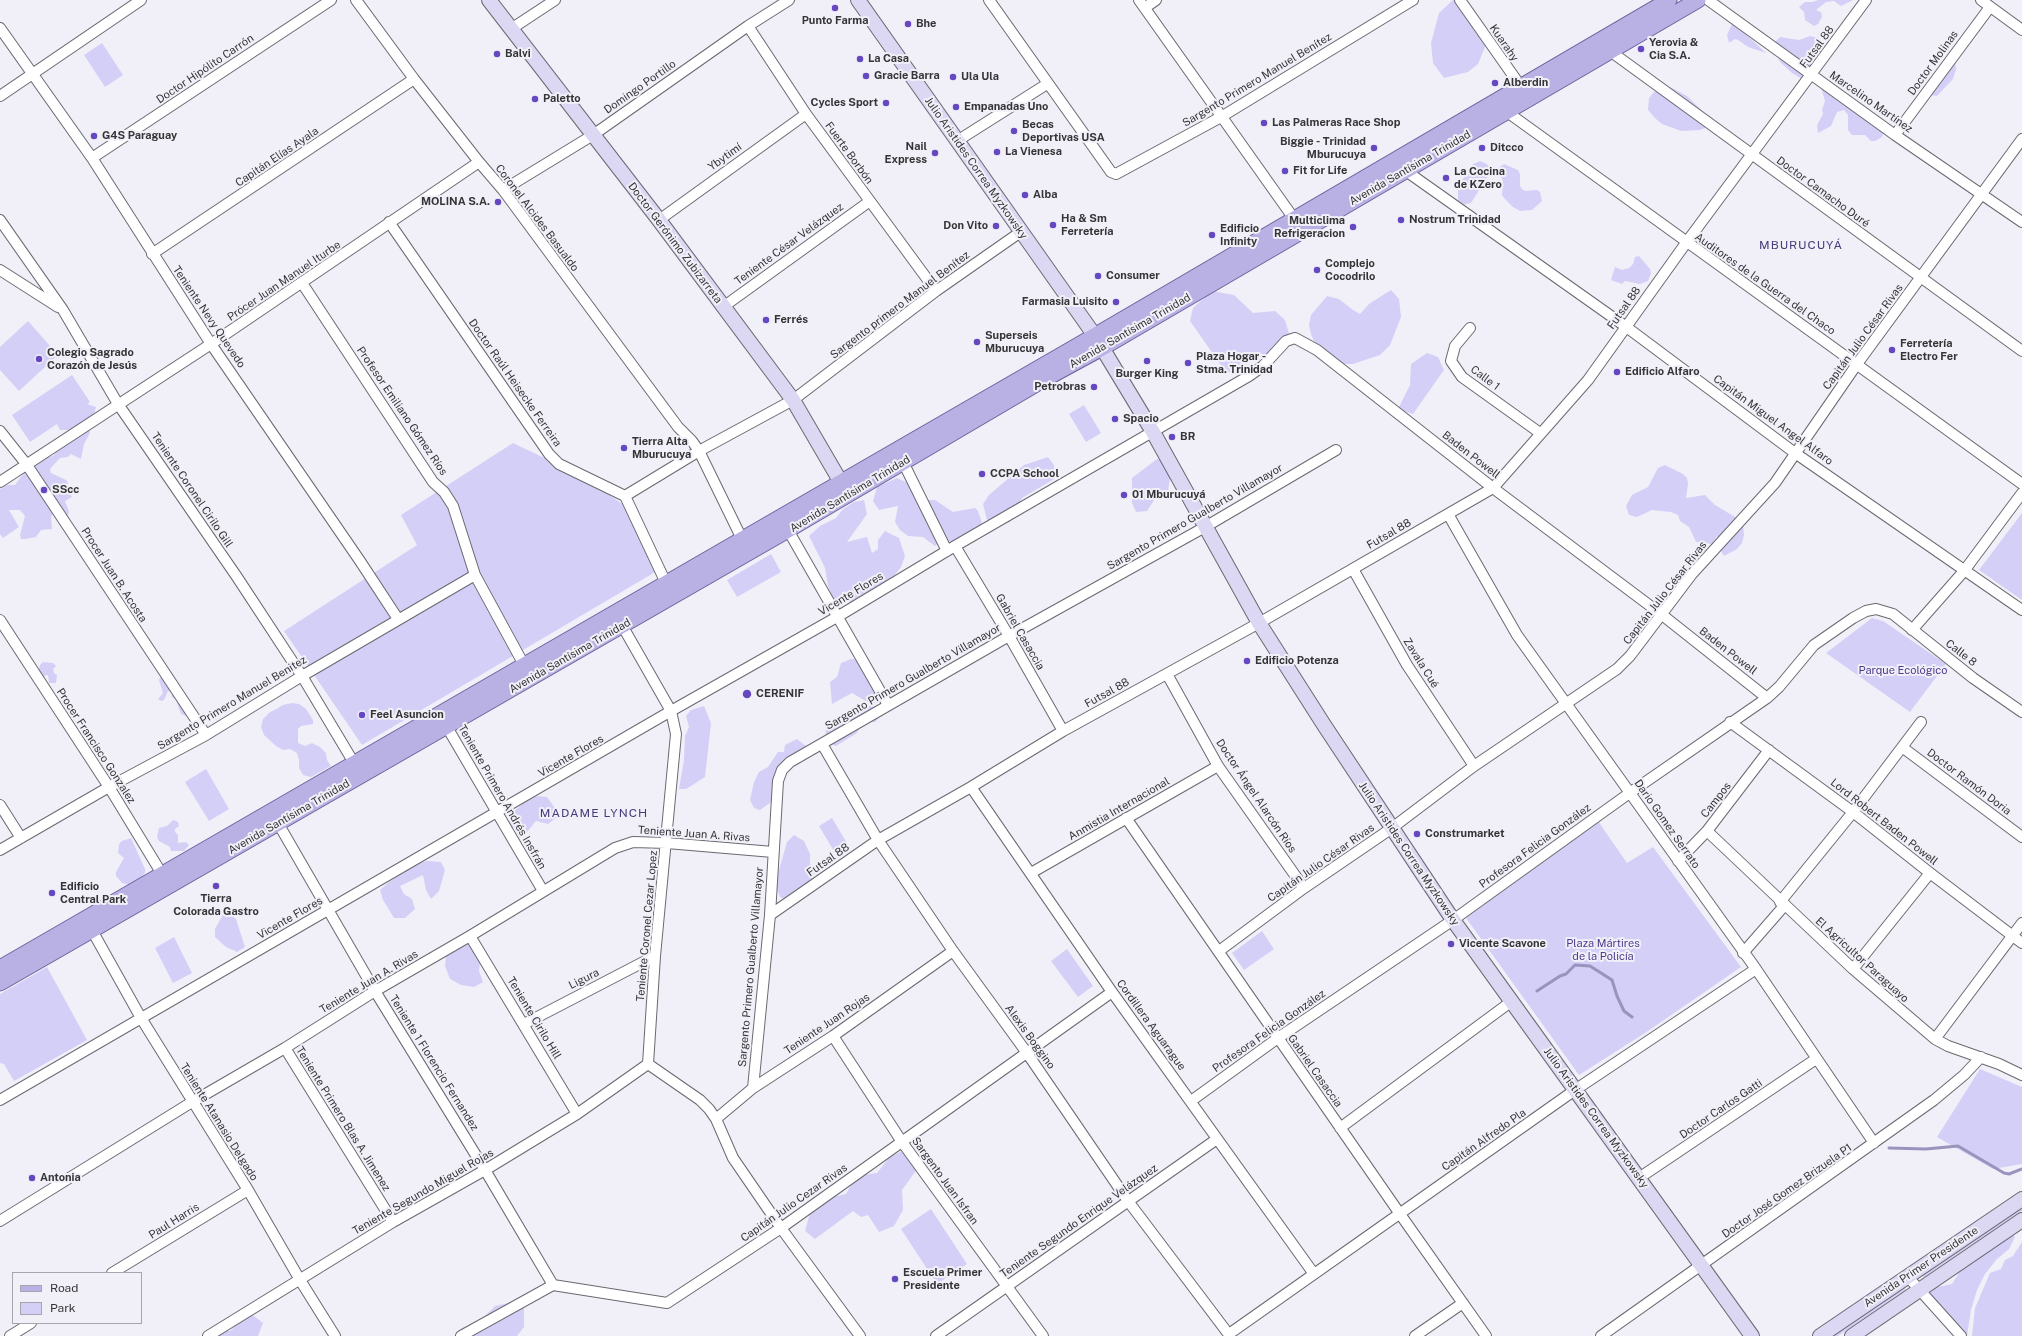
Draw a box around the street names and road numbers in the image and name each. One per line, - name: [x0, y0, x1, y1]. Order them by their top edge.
- street label: Kuarahy: [1487, 22, 1521, 64]
- street label: Futsal 88: [1797, 23, 1837, 71]
- street label: Doctor Molinas: [1905, 28, 1961, 98]
- street label: Sargento Primero Manuel Benítez: [1180, 30, 1334, 130]
- street label: Doctor Hipólito Carrón: [154, 31, 256, 107]
- street label: Domingo Portillo: [601, 57, 679, 117]
- street label: Marcelino Martínez: [1827, 68, 1915, 136]
- street label: Julio Aristides Correa Myzkowsky: [922, 94, 1030, 242]
- street label: Fuerte Borbón: [822, 119, 876, 187]
- street label: Capitán Elías Ayala: [233, 124, 321, 190]
- street label: Avenida Santísima Trinidad: [1347, 128, 1473, 208]
- street label: Ybytimí: [706, 140, 744, 174]
- street label: Doctor Camacho Duré: [1774, 154, 1872, 230]
- street label: Coronel Alcides Basualdo: [492, 162, 582, 274]
- street label: Doctor Gerónimo Zubizarreta: [625, 180, 725, 306]
- street label: Teniente César Velázquez: [732, 200, 846, 288]
- street label: Auditores de la Guerra del Chaco: [1692, 230, 1838, 338]
- street label: Prócer Juan Manuel Iturbe: [225, 238, 343, 324]
- street label: Sargento primero Manuel Benítez: [828, 248, 972, 362]
- street label: Teniente Nevy Quevedo: [170, 263, 248, 371]
- street label: Capitán Julio César Rivas: [1820, 282, 1906, 392]
- street label: Futsal 88: [1605, 284, 1643, 332]
- street label: Avenida Santísima Trinidad: [1067, 291, 1193, 371]
- street label: Doctor Raúl Heisecke Ferreira: [466, 317, 564, 449]
- street label: Profesor Emiliano Gómez Ríos: [354, 344, 450, 478]
- street label: Calle 1: [1468, 363, 1502, 393]
- street label: Capitán Miguel Angel Alfaro: [1711, 372, 1835, 468]
- street label: Baden Powell: [1440, 428, 1502, 482]
- street label: Teniente Coronel Cirilo Gill: [149, 430, 235, 550]
- street label: Avenida Santísima Trinidad: [788, 453, 912, 535]
- street label: Sargento Primero Gualberto Villamayor: [1105, 461, 1285, 573]
- street label: Futsal 88: [1365, 516, 1413, 552]
- street label: Procer Juan B. Acosta: [78, 525, 150, 625]
- street label: Capitán Julio César Rivas: [1621, 539, 1709, 647]
- street label: Vicente Flores: [816, 569, 886, 619]
- street label: Gabriel Casaccia: [993, 592, 1047, 672]
- street label: Avenida Santísima Trinidad: [507, 616, 633, 696]
- street label: Sargento Primero Gualberto Villamayor: [823, 621, 1003, 733]
- street label: Baden Powell: [1697, 624, 1759, 678]
- street label: Zavala Cué: [1400, 635, 1442, 691]
- street label: Calle 8: [1943, 637, 1979, 669]
- street label: Sargento Primero Manuel Benitez: [155, 653, 309, 753]
- street label: Futsal 88: [1082, 675, 1132, 711]
- street label: Procer Francisco Gonzalez: [54, 686, 138, 806]
- street label: Teniente Primero Andrés Insfrán: [455, 722, 549, 872]
- street label: Vicente Flores: [536, 732, 606, 780]
- street label: Doctor Ángel Alarcón Ríos: [1213, 737, 1299, 855]
- street label: Doctor Ramón Doria: [1924, 746, 2014, 818]
- street label: Anmistia Internacional: [1066, 775, 1172, 843]
- street label: Lord Robert Baden Powell: [1828, 776, 1940, 868]
- street label: Avenida Santísima Trinidad: [226, 777, 352, 857]
- street label: Dario Gomez Serrato: [1631, 777, 1703, 871]
- street label: Julio Aristides Correa Myzkowsky: [1356, 780, 1462, 928]
- street label: Campos: [1698, 780, 1734, 820]
- street label: Profesora Felicia González: [1477, 801, 1593, 891]
- street label: Capitán Julio César Rivas: [1265, 821, 1377, 905]
- street label: Teniente Juan A. Rivas: [638, 823, 750, 845]
- street label: Futsal 88: [804, 841, 852, 879]
- street label: Teniente Coronel Cezar Lopez: [634, 850, 660, 1002]
- street label: Sargento Primero Gualberto Villamayor: [736, 866, 766, 1068]
- street label: Vicente Flores: [255, 894, 325, 942]
- street label: El Agricultor Paraguayo: [1813, 915, 1911, 1005]
- street label: Teniente Juan A. Rivas: [317, 947, 421, 1017]
- street label: Ligura: [567, 966, 601, 992]
- street label: Teniente Cirilo Hill: [504, 974, 564, 1062]
- street label: Cordillera Aguarague: [1114, 977, 1188, 1073]
- street label: Profesora Felicia González: [1210, 987, 1328, 1075]
- street label: Teniente Juan Rojas: [782, 991, 872, 1057]
- street label: Teniente 1 Florencio Fernandez: [387, 993, 481, 1133]
- street label: Alexis Boggino: [1002, 1002, 1058, 1072]
- street label: Gabriel Casaccia: [1285, 1032, 1345, 1110]
- street label: Teniente Primero Blas A. Jimenez: [293, 1044, 393, 1194]
- street label: Julio Aristides Correa Myzkowsky: [1541, 1045, 1651, 1191]
- street label: Teniente Atanasio Delgado: [177, 1061, 261, 1183]
- street label: Doctor Carlos Gatti: [1677, 1076, 1765, 1142]
- street label: Capitán Alfredo Pla: [1439, 1106, 1529, 1174]
- street label: Sargento Juan Isfran: [909, 1135, 981, 1227]
- street label: Doctor José Gomez Brizuela P1: [1720, 1141, 1854, 1241]
- street label: Teniente Segundo Miguel Rojas: [350, 1146, 496, 1238]
- street label: Capitán Julio Cezar Rivas: [738, 1161, 850, 1245]
- street label: Teniente Segundo Enrique Velázquez: [998, 1161, 1160, 1281]
- street label: Paul Harris: [146, 1200, 202, 1242]
- street label: Avenida Primer Presidente: [1861, 1224, 1981, 1310]

